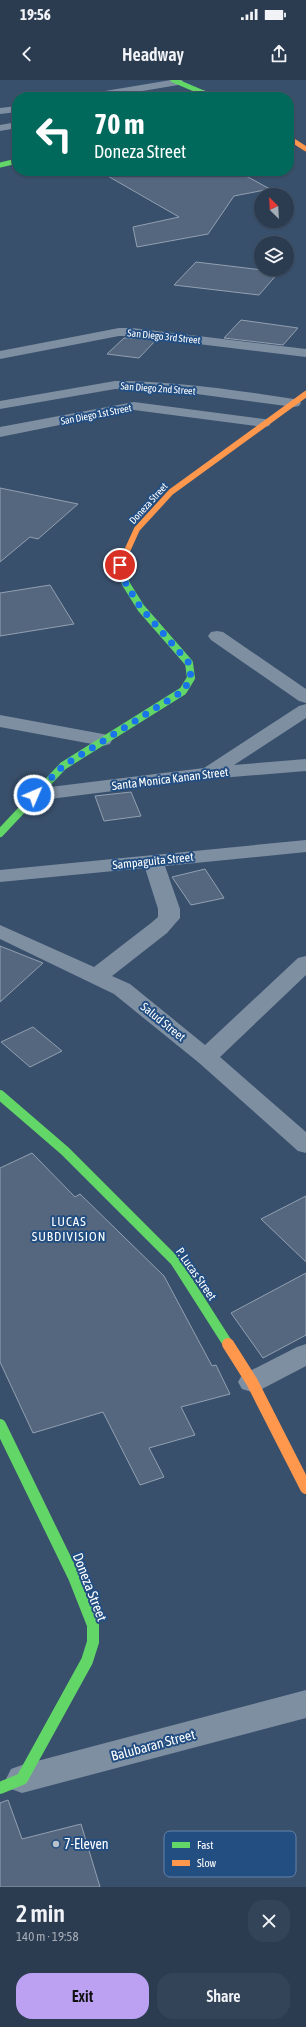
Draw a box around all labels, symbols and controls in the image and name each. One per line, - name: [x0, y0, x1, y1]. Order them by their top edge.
- text: 19:56: [20, 6, 51, 23]
- icon: back: [16, 43, 38, 65]
- icon: share: [268, 43, 290, 65]
- text: Headway: [122, 44, 184, 65]
- icon: left: [28, 108, 80, 160]
- text: 70 m: [94, 108, 144, 140]
- text: Doneza Street: [94, 141, 186, 162]
- north arrow: [254, 188, 294, 228]
- map controls: [254, 188, 294, 276]
- button: layers: [254, 236, 294, 276]
- street label: San Diego 3rd Street: [127, 327, 201, 346]
- street label: San Diego 2nd Street: [120, 380, 196, 397]
- street label: San Diego 1st Street: [60, 402, 133, 427]
- street label: Doneza Street: [127, 481, 170, 526]
- pin: [103, 548, 137, 582]
- icon: arrive: [109, 554, 131, 576]
- street label: Santa Monica Kanan Street: [111, 765, 230, 793]
- position arrow: [13, 774, 55, 816]
- street label: Sampaguita Street: [112, 850, 195, 872]
- street label: Salud Street: [138, 1000, 189, 1045]
- district label: LUCAS SUBDIVISION: [32, 1214, 106, 1244]
- street label: P. Lucas Street: [173, 1245, 220, 1303]
- street label: Doneza Street: [70, 1551, 110, 1623]
- street label: Balubaran Street: [109, 1726, 197, 1764]
- legend: [164, 1831, 296, 1877]
- place label: 7-Eleven: [64, 1836, 109, 1852]
- marker: 7-Eleven: [51, 1839, 61, 1849]
- text: Fast: [197, 1839, 213, 1851]
- text: Slow: [197, 1857, 216, 1869]
- text: 2 min: [16, 1900, 65, 1927]
- button: close: [248, 1900, 290, 1942]
- text: 140 m · 19:58: [16, 1929, 79, 1944]
- button: Exit: [16, 1973, 149, 2019]
- button: Share: [157, 1973, 290, 2019]

